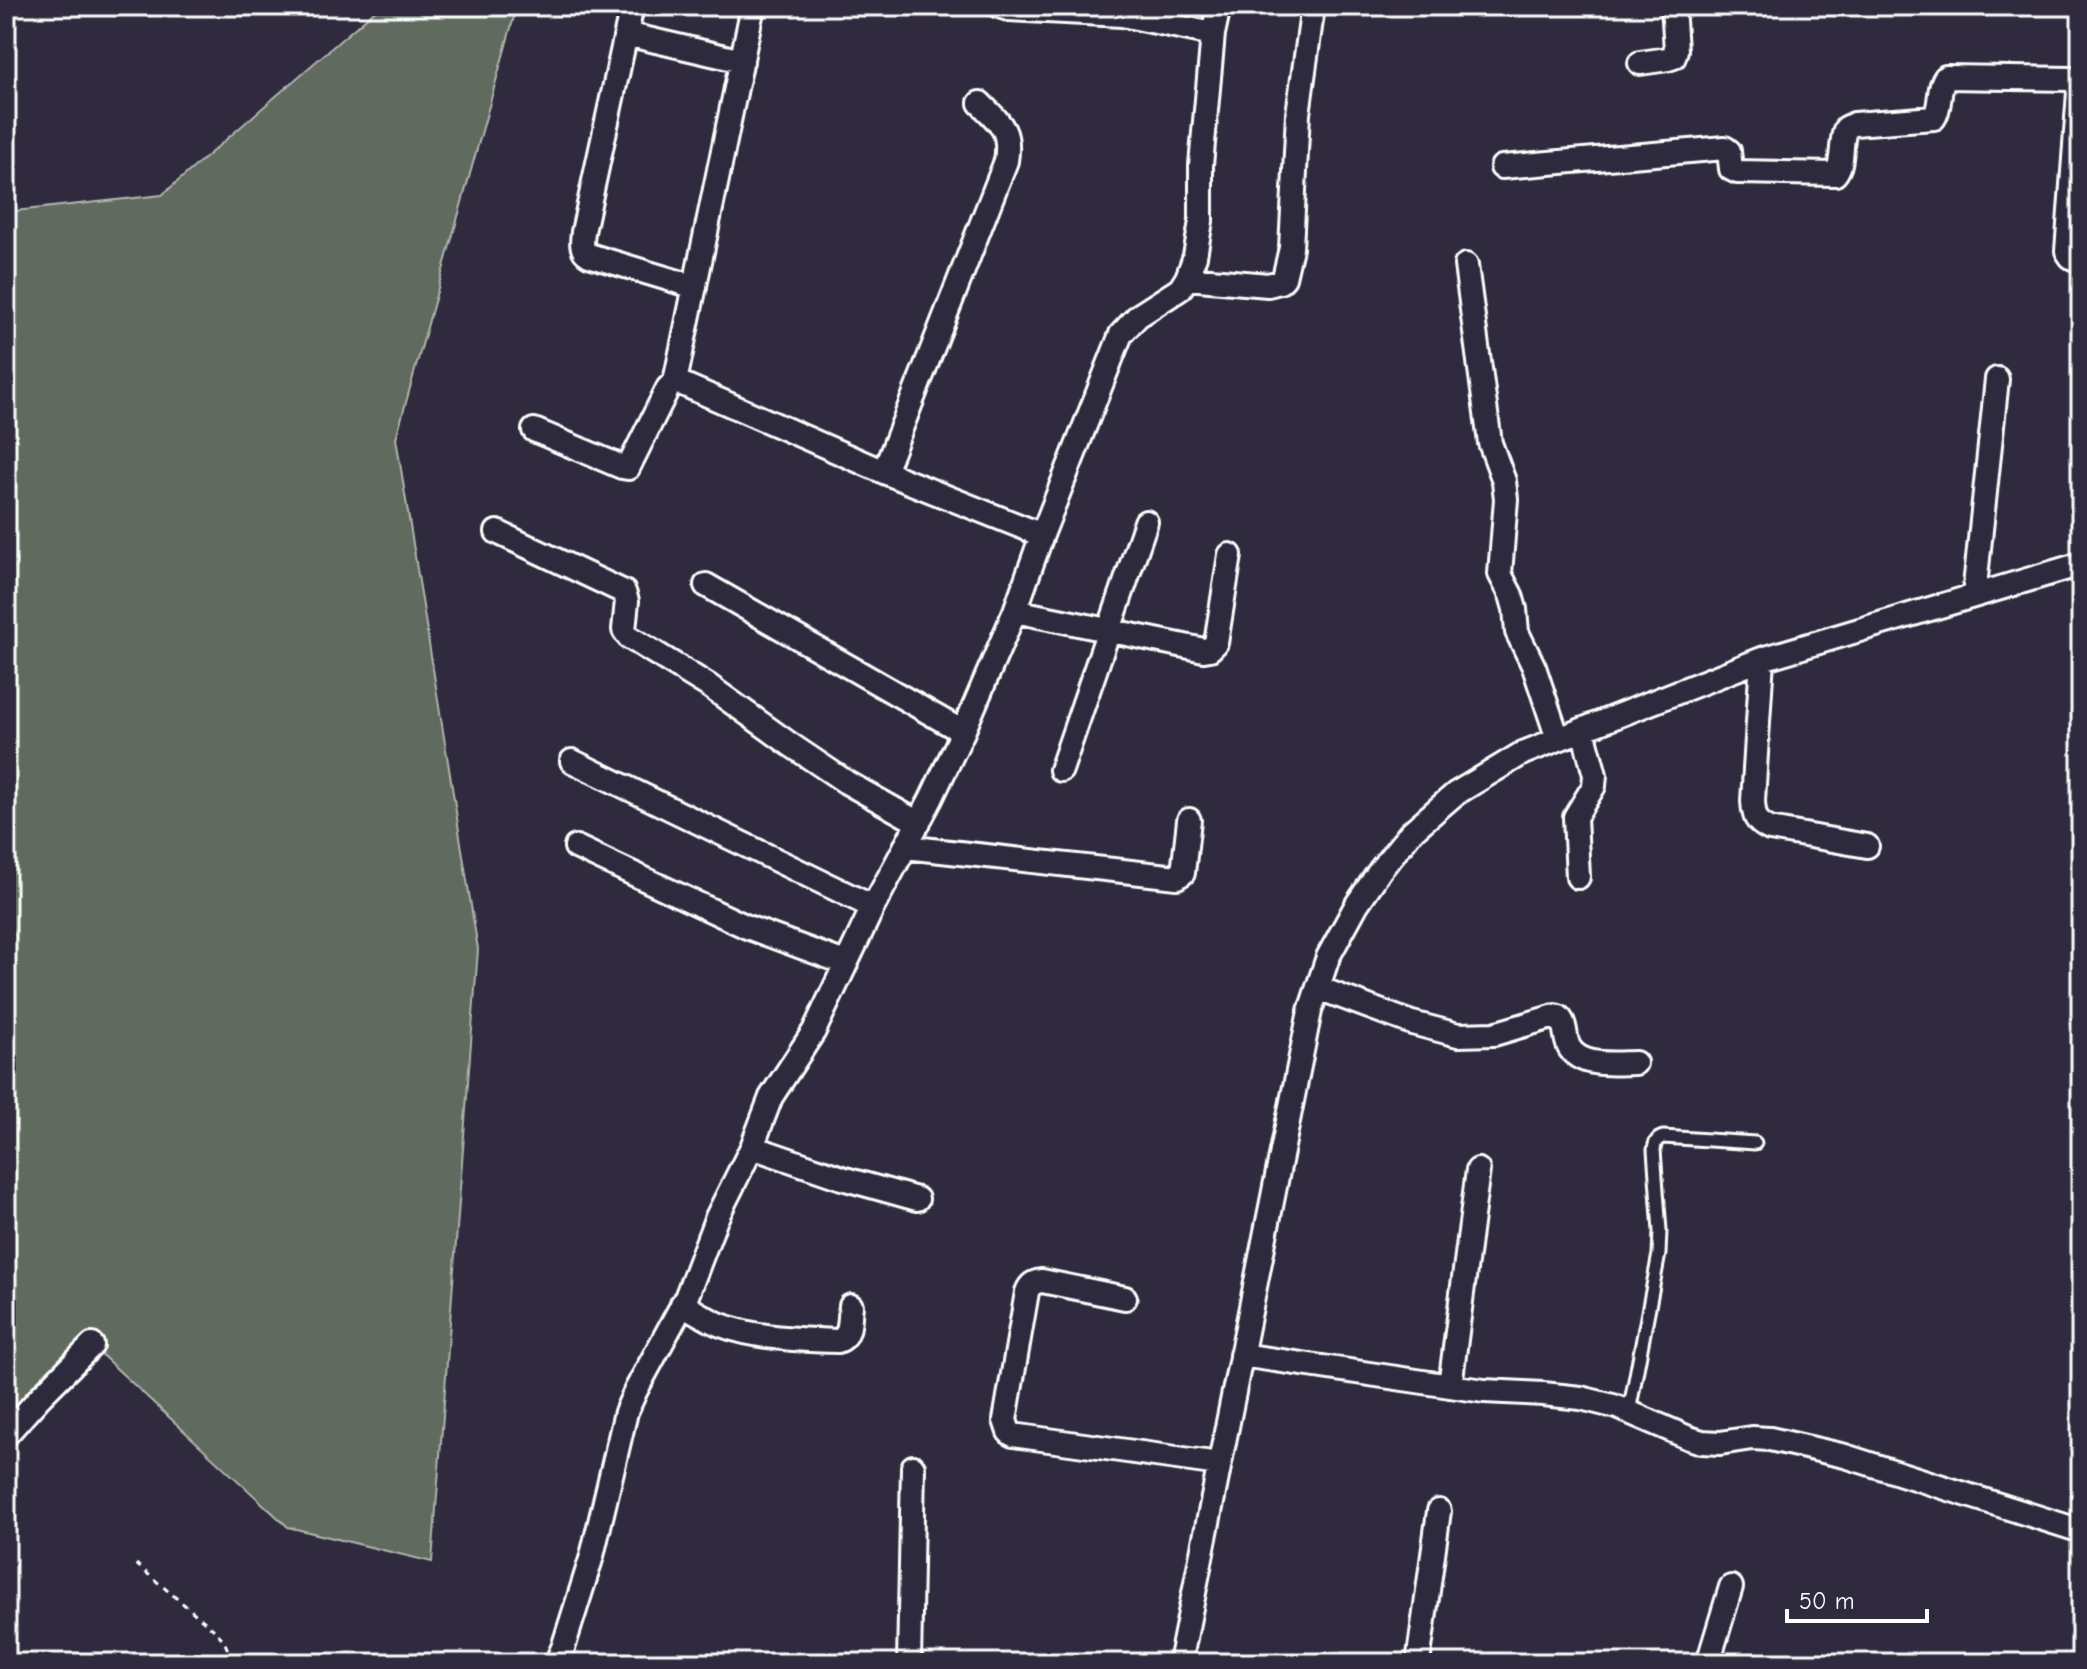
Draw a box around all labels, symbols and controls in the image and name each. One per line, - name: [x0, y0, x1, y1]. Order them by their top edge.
- scale bar: [1787, 1573, 1927, 1623]
- text: 50 m: [1799, 1587, 1855, 1615]

